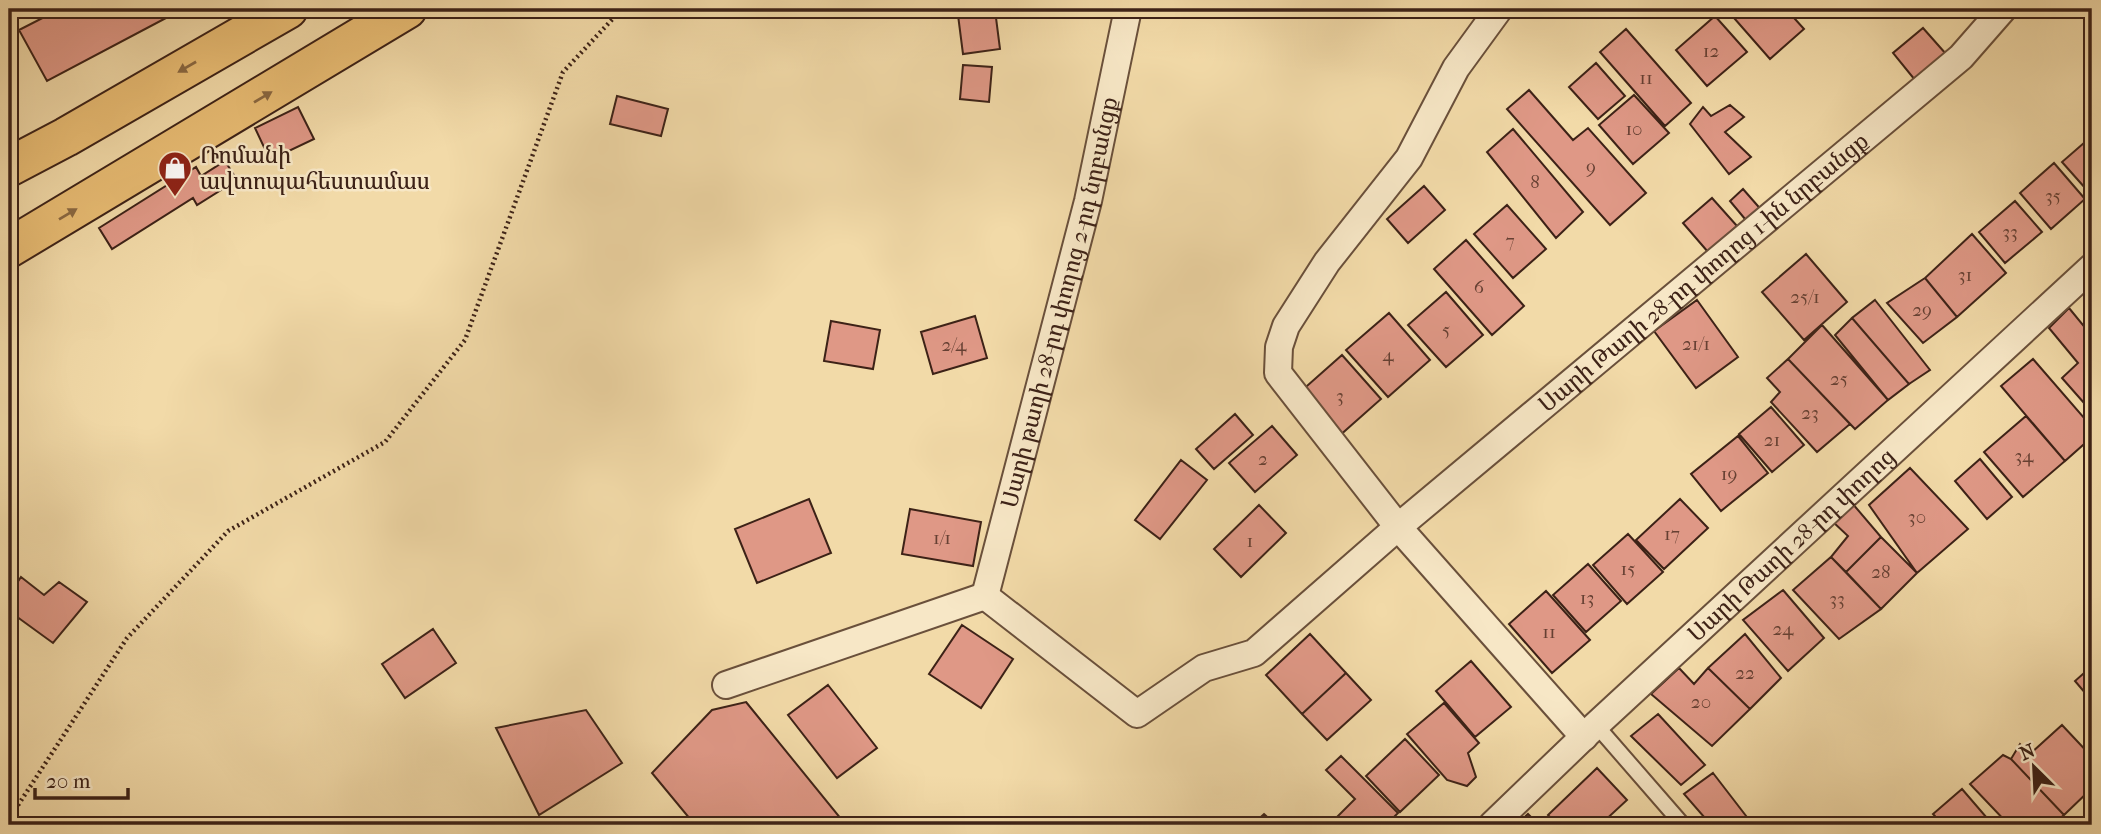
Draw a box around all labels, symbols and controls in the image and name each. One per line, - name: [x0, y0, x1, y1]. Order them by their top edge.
- house number: 12: [1703, 40, 1720, 62]
- one-way arrow: [177, 61, 197, 73]
- house number: 11: [1639, 67, 1653, 89]
- one-way arrow: [253, 91, 272, 103]
- street label: Սարի թաղի 28-րդ փողոց 2-րդ նրբանցք: [995, 94, 1123, 511]
- house number: 10: [1625, 118, 1643, 140]
- street label: Սարի Թաղի 28-րդ փողոց 1-ին նրբանցք: [1533, 127, 1874, 417]
- place label: Ռոմանի ավտոպահեստամաս: [200, 142, 430, 195]
- shop icon: Ռոմանի ավտոպահեստամաս: [156, 149, 194, 198]
- house number: 9: [1586, 156, 1596, 178]
- house number: 8: [1530, 171, 1540, 193]
- house number: 35: [2045, 185, 2061, 207]
- one-way arrow: [58, 207, 77, 220]
- house number: 33: [2002, 221, 2018, 243]
- house number: 7: [1505, 230, 1515, 252]
- house number: 31: [1958, 264, 1972, 286]
- house number: 6: [1474, 276, 1485, 298]
- house number: 25/1: [1790, 286, 1820, 308]
- house number: 29: [1912, 299, 1932, 321]
- house number: 5: [1442, 319, 1450, 341]
- house number: 21/1: [1682, 333, 1710, 355]
- house number: 2/4: [941, 334, 967, 356]
- house number: 4: [1382, 344, 1394, 366]
- house number: 25: [1830, 368, 1848, 390]
- house number: 3: [1336, 385, 1344, 407]
- house number: 23: [1801, 402, 1819, 424]
- house number: 21: [1764, 429, 1780, 451]
- street label: Սարի Թաղի 28-րդ փողոց: [1682, 442, 1900, 648]
- house number: 34: [2014, 445, 2034, 467]
- house number: 2: [1258, 448, 1268, 470]
- house number: 19: [1721, 463, 1737, 485]
- house number: 30: [1908, 506, 1926, 528]
- house number: 17: [1664, 523, 1680, 545]
- house number: 1/1: [933, 527, 951, 549]
- house number: 1: [1247, 530, 1253, 552]
- house number: 15: [1621, 558, 1635, 580]
- house number: 28: [1871, 561, 1891, 583]
- house number: 13: [1580, 587, 1594, 609]
- house number: 33: [1829, 588, 1845, 610]
- house number: 24: [1773, 618, 1794, 640]
- house number: 11: [1542, 621, 1556, 643]
- house number: 22: [1735, 662, 1755, 684]
- house number: 20: [1691, 691, 1711, 713]
- north arrow: [2000, 732, 2070, 802]
- text: N: [2016, 739, 2039, 765]
- scale bar: [35, 757, 128, 801]
- text: 20 m: [46, 769, 91, 793]

